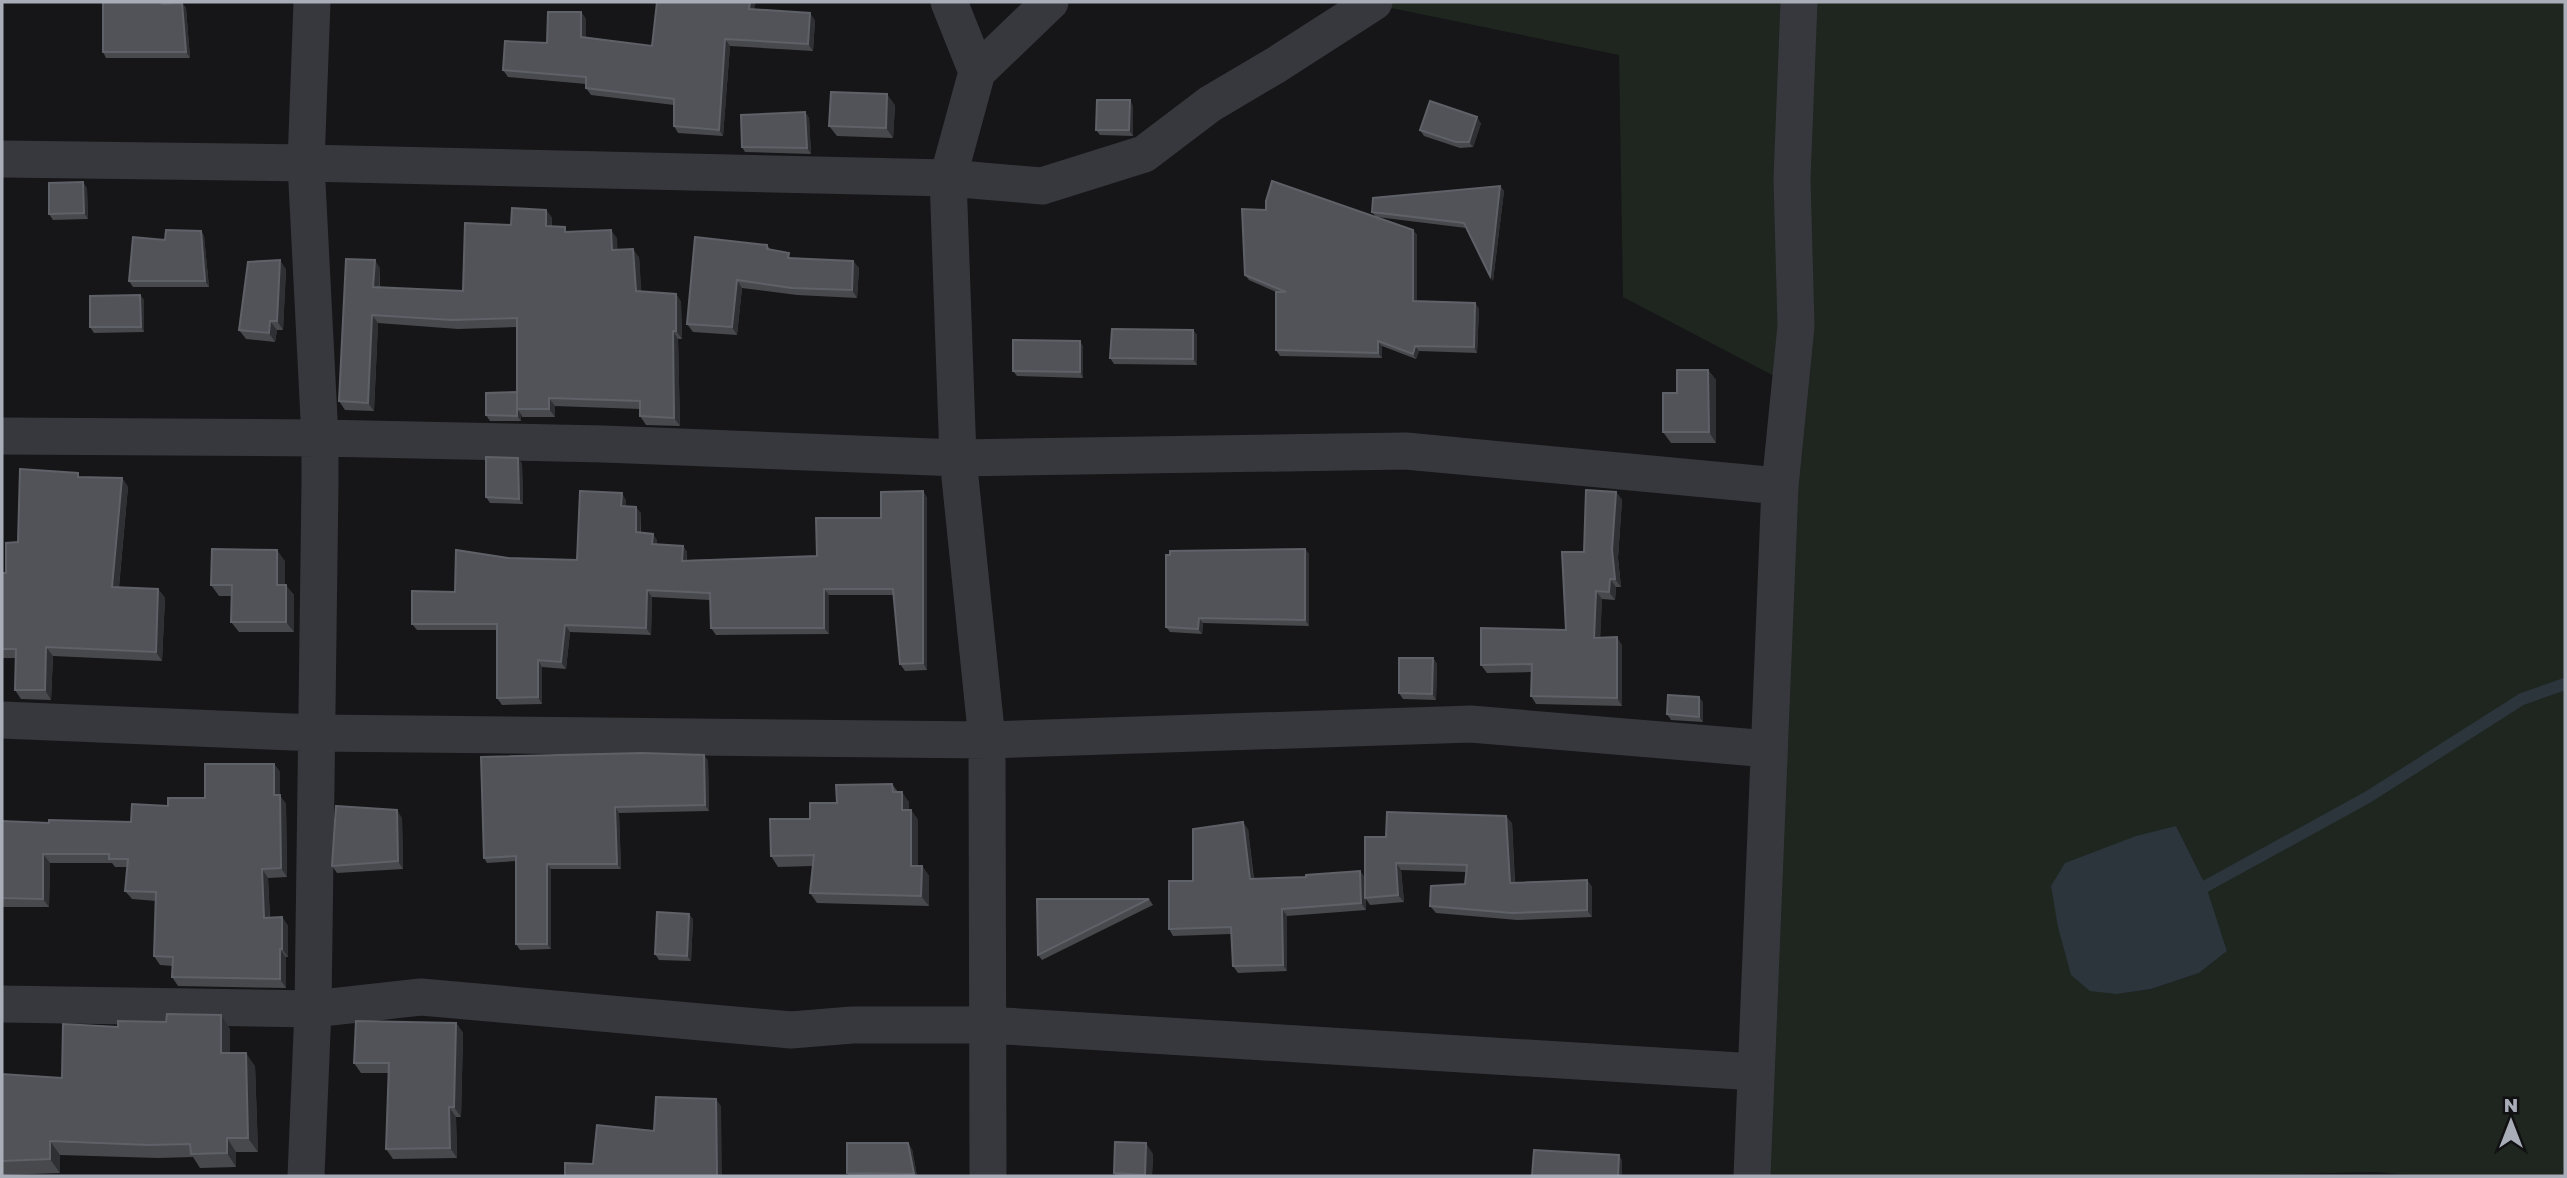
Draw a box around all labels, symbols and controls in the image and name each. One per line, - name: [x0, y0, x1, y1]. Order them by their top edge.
- north arrow: [2476, 1087, 2546, 1157]
- text: N: [2504, 1093, 2518, 1116]

